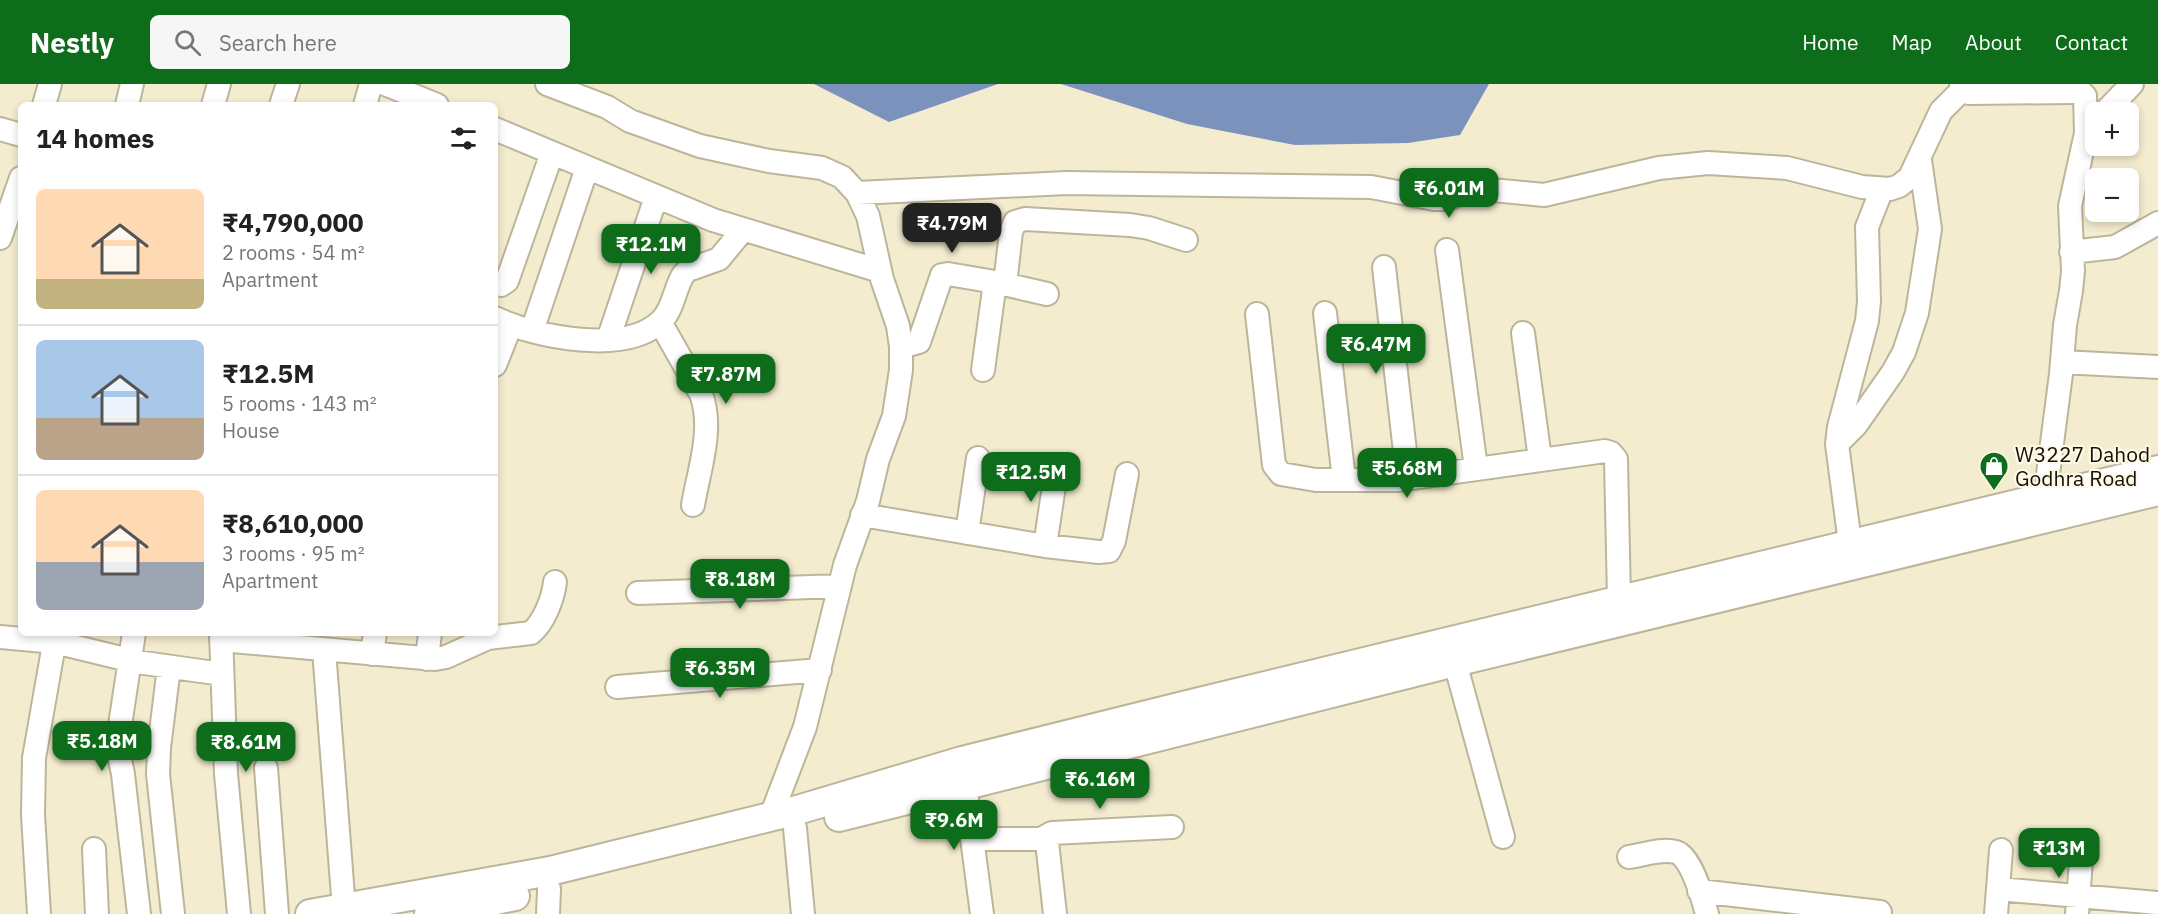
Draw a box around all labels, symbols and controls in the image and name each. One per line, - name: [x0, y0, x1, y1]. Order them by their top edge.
- search box: [150, 15, 570, 69]
- text: Nestly: [30, 24, 114, 61]
- icon: search: [171, 26, 204, 59]
- text: Search here: [219, 28, 337, 57]
- text: Home: [1802, 28, 1859, 56]
- text: Map: [1892, 28, 1932, 56]
- text: About: [1965, 28, 2022, 56]
- text: Contact: [2055, 28, 2128, 56]
- map controls: [2085, 102, 2139, 222]
- button: +: [2085, 102, 2139, 156]
- text: 14 homes: [36, 121, 154, 155]
- icon: filters: [447, 122, 480, 155]
- pin: ₹6.01M: [1400, 168, 1498, 219]
- button: −: [2085, 168, 2139, 222]
- text: ₹6.01M: [1413, 174, 1485, 201]
- pin: ₹4.79M: [903, 203, 1001, 254]
- text: ₹4,790,000: [222, 205, 364, 239]
- text: ₹4.79M: [916, 209, 988, 236]
- icon: home: [84, 213, 156, 285]
- pin: ₹12.1M: [602, 224, 700, 275]
- text: ₹12.1M: [615, 230, 687, 257]
- text: 2 rooms · 54 m²: [222, 239, 365, 266]
- text: Apartment: [222, 266, 318, 293]
- pin: ₹6.47M: [1327, 324, 1425, 375]
- text: ₹6.47M: [1340, 330, 1412, 357]
- pin: ₹7.87M: [677, 354, 775, 405]
- text: ₹12.5M: [222, 356, 315, 390]
- text: ₹7.87M: [690, 360, 762, 387]
- icon: home: [84, 364, 156, 436]
- text: 5 rooms · 143 m²: [222, 390, 377, 417]
- text: House: [222, 417, 279, 444]
- place label: W3227 Dahod Godhra Road: [2015, 440, 2150, 492]
- pin: ₹5.68M: [1358, 448, 1456, 499]
- shop icon: W3227 Dahod Godhra Road: [1978, 450, 2010, 492]
- pin: ₹12.5M: [982, 452, 1080, 503]
- text: ₹5.68M: [1371, 454, 1443, 481]
- text: ₹12.5M: [995, 458, 1067, 485]
- text: ₹8,610,000: [222, 506, 364, 540]
- icon: home: [84, 514, 156, 586]
- text: 3 rooms · 95 m²: [222, 540, 365, 567]
- pin: ₹8.18M: [691, 559, 789, 610]
- text: ₹8.18M: [704, 565, 776, 592]
- text: Apartment: [222, 567, 318, 594]
- pin: ₹6.35M: [671, 648, 769, 699]
- text: ₹6.35M: [684, 654, 756, 681]
- pin: ₹5.18M: [53, 721, 151, 772]
- pin: ₹8.61M: [197, 722, 295, 773]
- text: ₹5.18M: [66, 727, 138, 754]
- text: ₹8.61M: [210, 728, 282, 755]
- pin: ₹6.16M: [1051, 759, 1149, 810]
- text: ₹6.16M: [1064, 765, 1136, 792]
- pin: ₹9.6M: [912, 800, 996, 851]
- text: ₹9.6M: [924, 806, 984, 833]
- pin: ₹13M: [2023, 828, 2095, 879]
- text: ₹13M: [2033, 834, 2085, 861]

